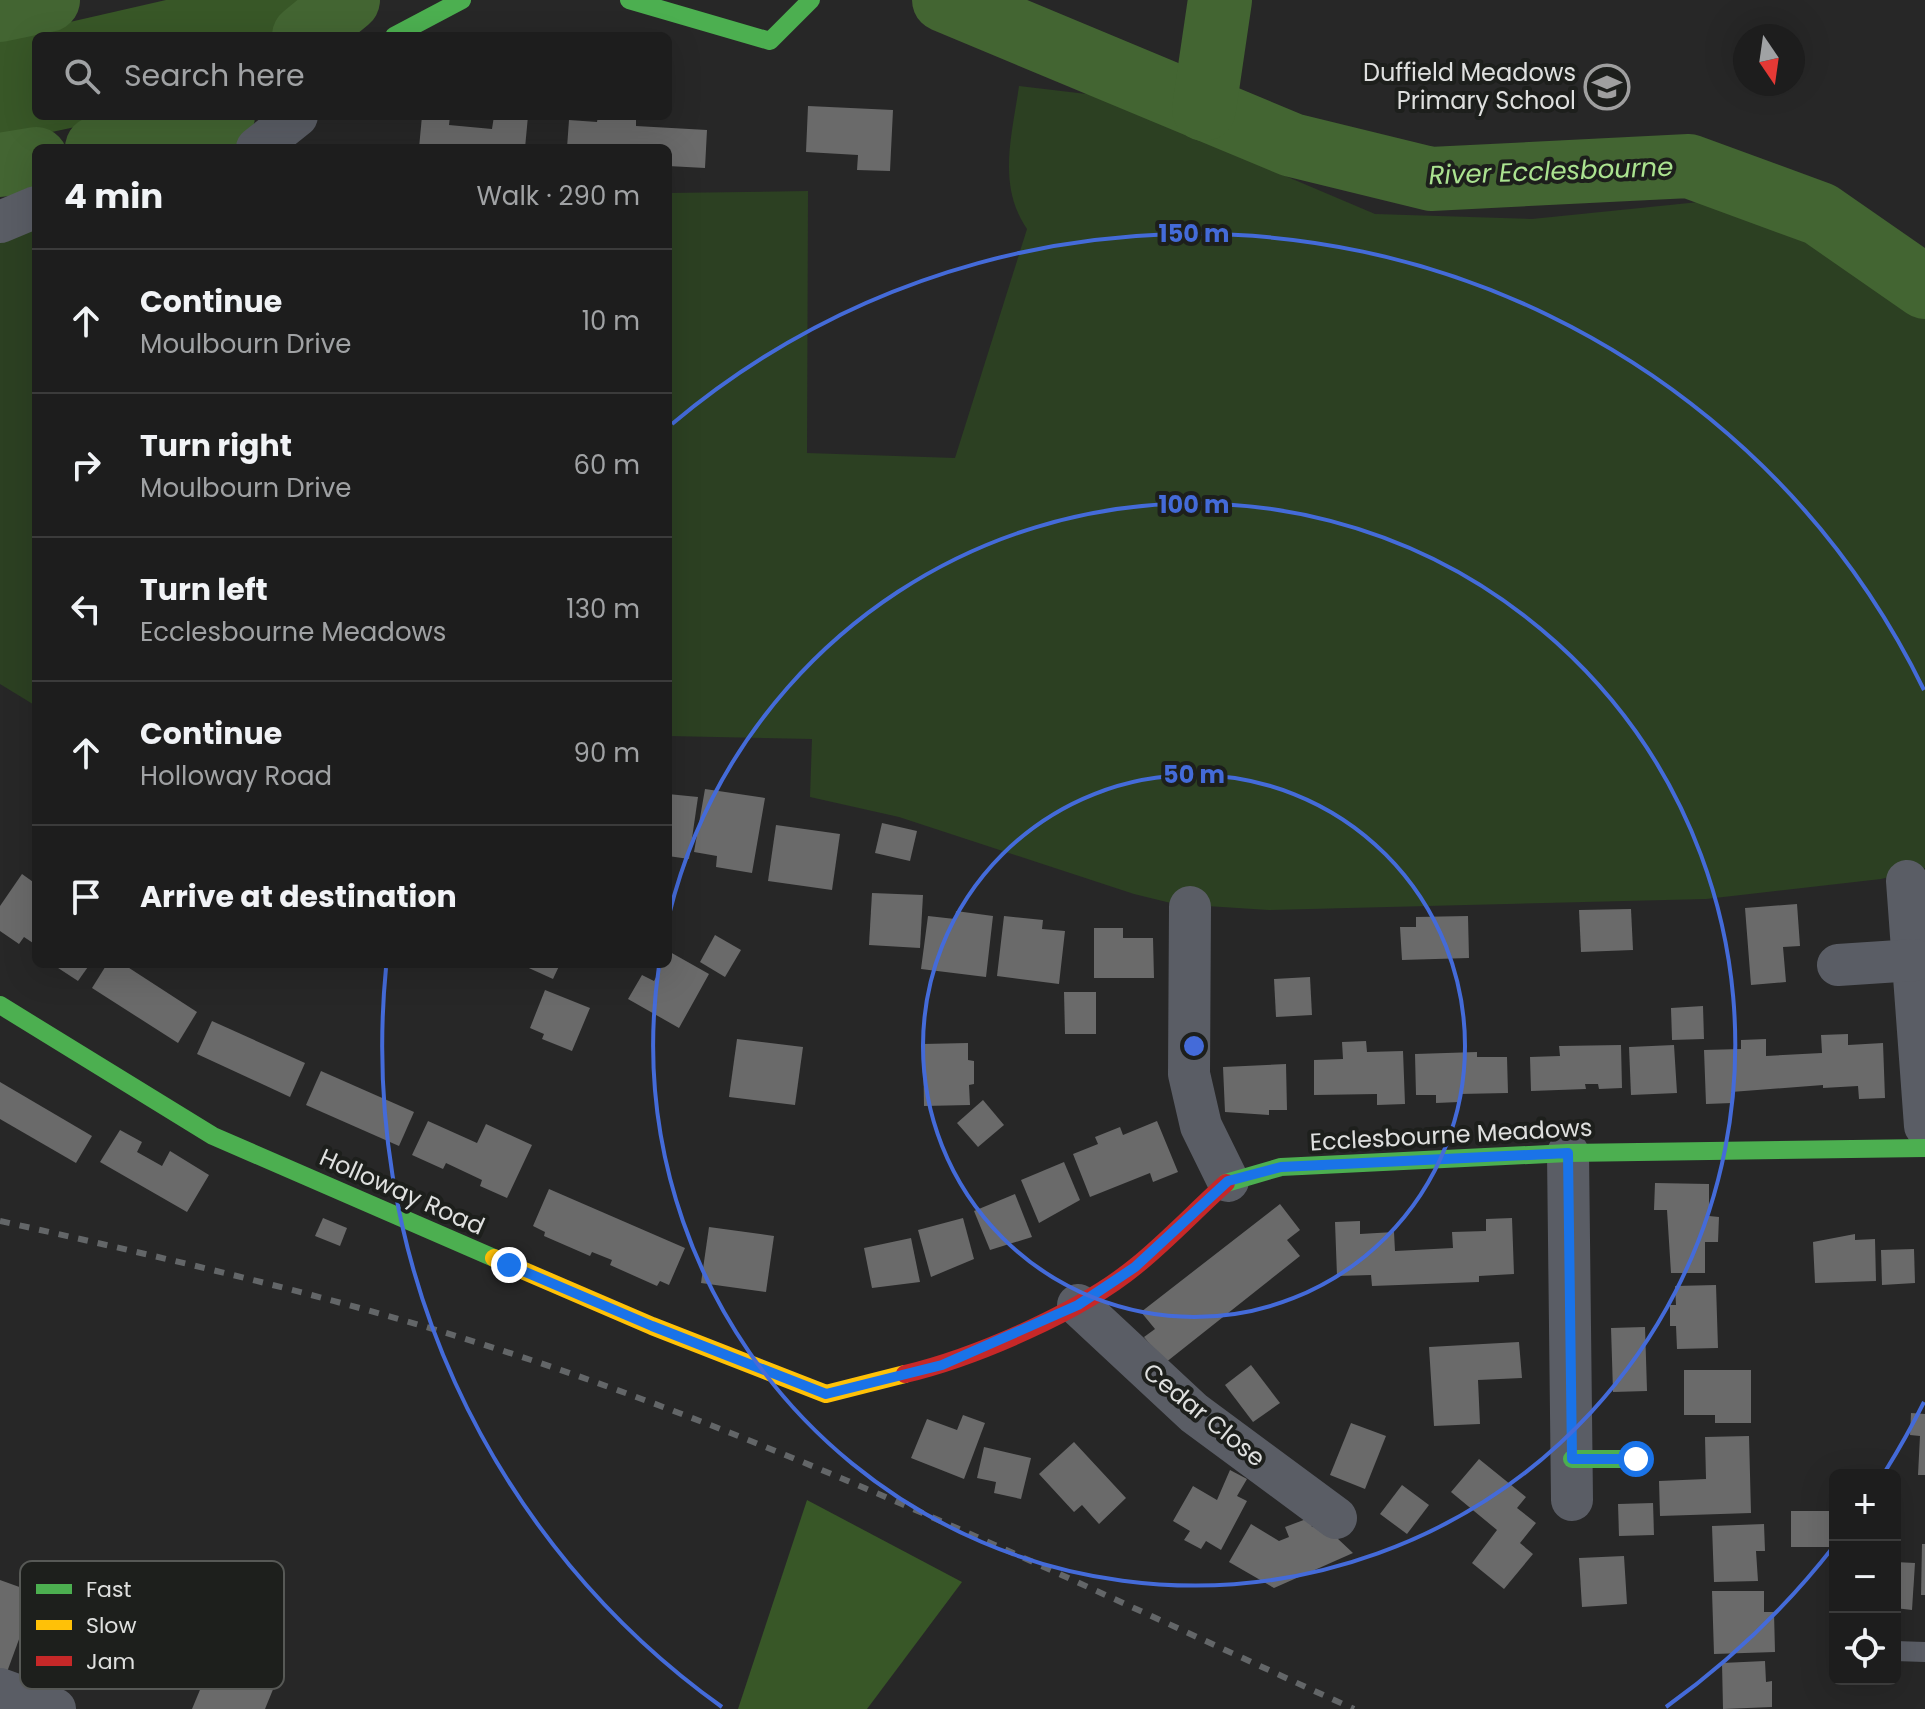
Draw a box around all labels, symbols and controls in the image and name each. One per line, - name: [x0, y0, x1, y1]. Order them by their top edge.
- north arrow: [1733, 24, 1805, 96]
- search box: [32, 32, 672, 120]
- icon: search: [60, 54, 104, 98]
- text: Search here: [124, 54, 305, 97]
- place label: Duffield Meadows Primary School: [1363, 56, 1576, 117]
- school or university icon: Duffield Meadows Primary School: [1583, 63, 1631, 111]
- water label: River Ecclesbourne: [1428, 149, 1674, 193]
- text: 4 min: [64, 172, 163, 220]
- text: Walk · 290 m: [476, 178, 640, 214]
- text: 150 m: [1159, 217, 1229, 250]
- text: Continue: [140, 280, 282, 323]
- icon: ahead: [64, 299, 108, 343]
- text: 10 m: [582, 303, 640, 339]
- text: Moulbourn Drive: [140, 326, 351, 362]
- text: Turn right: [140, 424, 292, 467]
- icon: right: [64, 443, 108, 487]
- text: 60 m: [573, 447, 640, 483]
- text: Moulbourn Drive: [140, 470, 351, 506]
- text: 100 m: [1159, 488, 1229, 521]
- text: Turn left: [140, 568, 268, 611]
- icon: left: [64, 587, 108, 631]
- text: 130 m: [566, 591, 640, 627]
- text: Ecclesbourne Meadows: [140, 614, 446, 650]
- text: Continue: [140, 712, 282, 755]
- icon: ahead: [64, 731, 108, 775]
- text: 90 m: [574, 735, 640, 771]
- text: Holloway Road: [140, 758, 332, 794]
- text: 50 m: [1163, 758, 1225, 791]
- icon: arrive: [64, 875, 108, 919]
- text: Arrive at destination: [140, 875, 457, 918]
- centre of rings: [1180, 1032, 1208, 1060]
- street label: Ecclesbourne Meadows: [1309, 1111, 1593, 1158]
- street label: Holloway Road: [314, 1140, 490, 1243]
- route end: [491, 1247, 527, 1283]
- street label: Cedar Close: [1136, 1355, 1272, 1474]
- route start: [1618, 1441, 1654, 1477]
- map controls: [1829, 1469, 1901, 1685]
- button: +: [1829, 1469, 1901, 1541]
- button: −: [1829, 1541, 1901, 1613]
- legend: [20, 1561, 284, 1689]
- text: Fast: [86, 1574, 131, 1605]
- text: Slow: [86, 1610, 136, 1641]
- button: locate: [1829, 1613, 1901, 1685]
- text: Jam: [86, 1646, 135, 1677]

